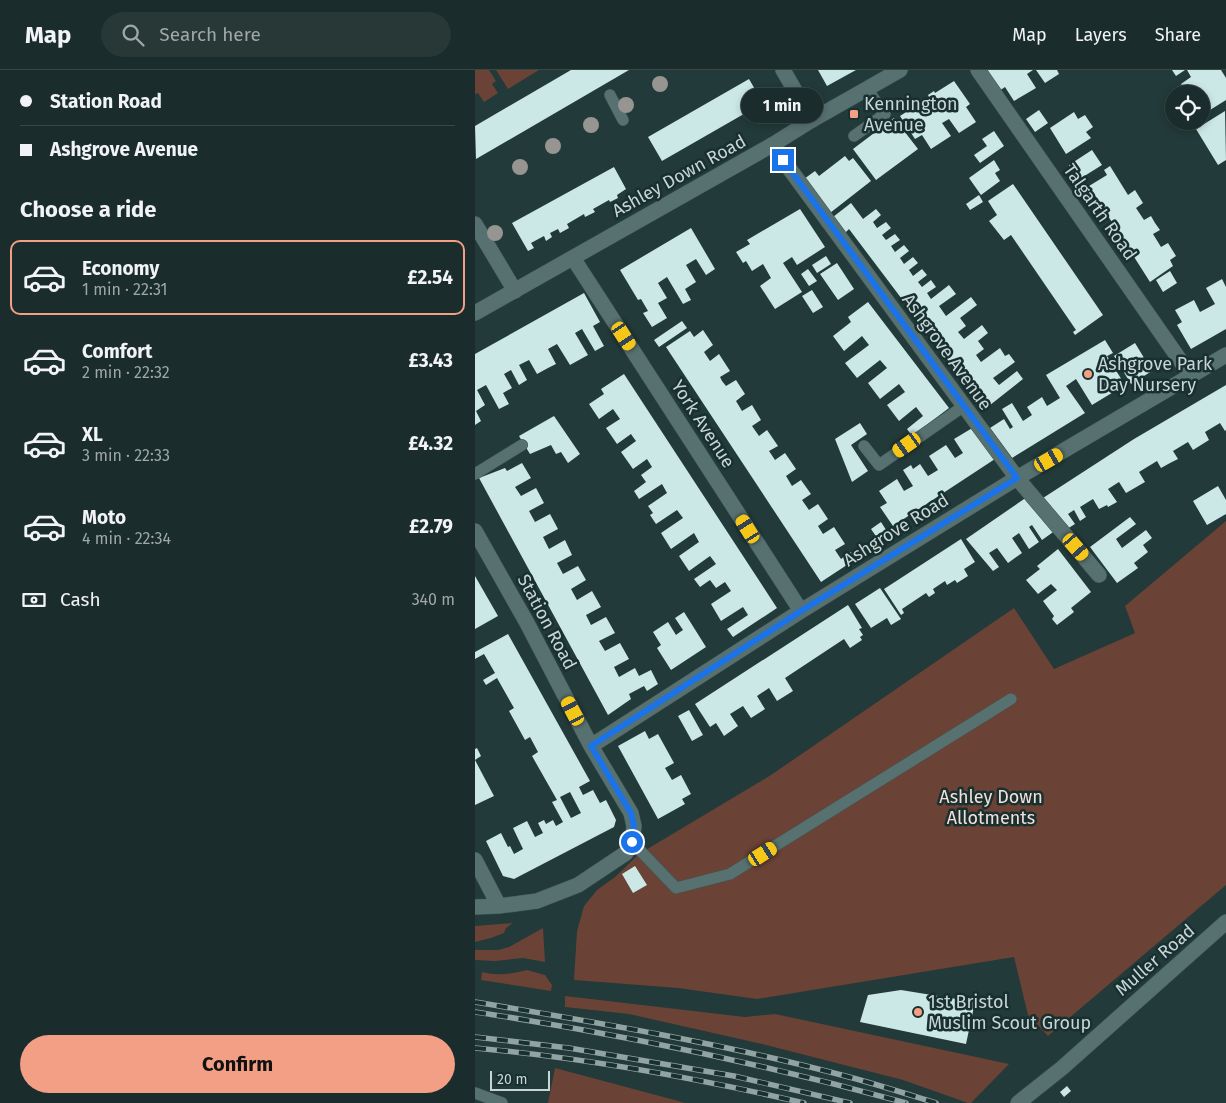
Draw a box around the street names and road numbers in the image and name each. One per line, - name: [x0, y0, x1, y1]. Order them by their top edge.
- street label: Ashley Down Road: [608, 130, 750, 222]
- street label: Talgarth Road: [1059, 160, 1141, 264]
- street label: Ashgrove Avenue: [897, 289, 997, 415]
- street label: York Avenue: [667, 376, 739, 472]
- street label: Ashgrove Road: [839, 489, 953, 571]
- street label: Station Road: [513, 571, 581, 673]
- street label: Muller Road: [1111, 920, 1199, 1000]

